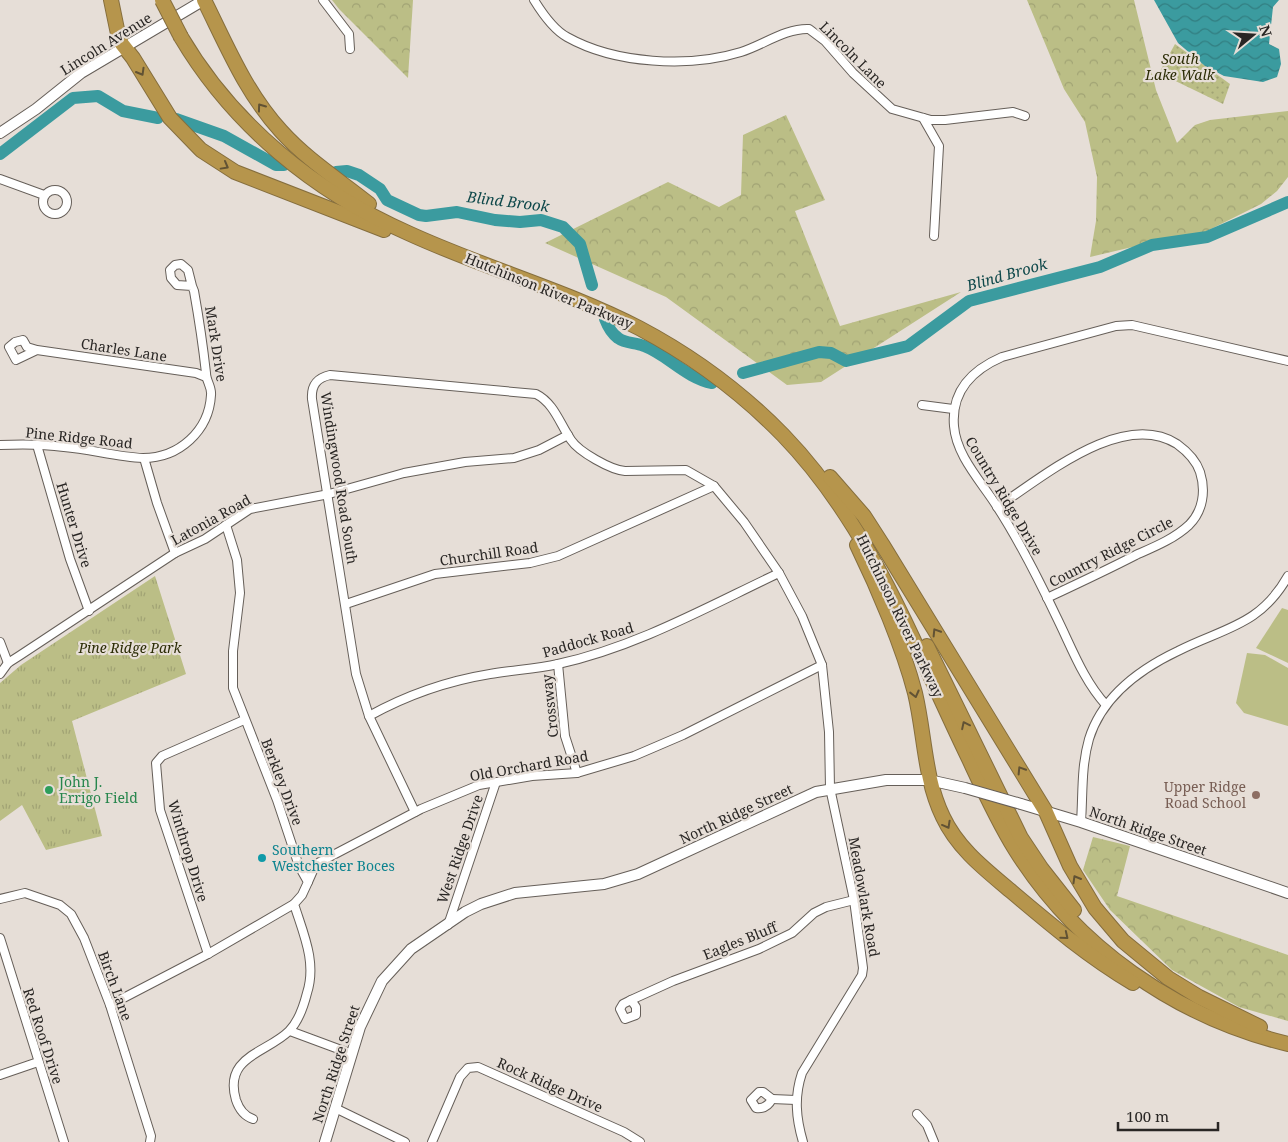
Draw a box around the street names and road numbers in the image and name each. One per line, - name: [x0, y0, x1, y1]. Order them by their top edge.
- street label: Lincoln Avenue: [56, 8, 155, 79]
- street label: Lincoln Lane: [816, 17, 891, 92]
- street label: Hutchinson River Parkway: [462, 248, 636, 333]
- street label: Mark Drive: [201, 305, 232, 383]
- street label: Charles Lane: [80, 333, 168, 366]
- street label: Windingwood Road South: [316, 390, 363, 565]
- street label: Pine Ridge Road: [24, 422, 134, 453]
- street label: Country Ridge Drive: [961, 433, 1047, 559]
- street label: Hunter Drive: [52, 480, 97, 570]
- street label: Latonia Road: [167, 490, 254, 549]
- street label: Country Ridge Circle: [1045, 512, 1176, 591]
- street label: Hutchinson River Parkway: [853, 531, 948, 701]
- street label: Churchill Road: [438, 537, 540, 570]
- street label: Paddock Road: [540, 617, 636, 662]
- street label: Crossway: [537, 673, 562, 739]
- street label: Berkley Drive: [257, 736, 308, 828]
- street label: Old Orchard Road: [468, 746, 590, 785]
- street label: North Ridge Street: [676, 779, 796, 848]
- street label: West Ridge Drive: [432, 792, 487, 906]
- street label: Winthrop Drive: [164, 798, 213, 904]
- street label: North Ridge Street: [1087, 802, 1209, 860]
- street label: Meadowlark Road: [845, 835, 884, 959]
- street label: Eagles Bluff: [700, 917, 781, 964]
- street label: Birch Lane: [94, 948, 137, 1023]
- street label: Red Roof Drive: [19, 985, 68, 1086]
- street label: North Ridge Street: [308, 1002, 364, 1125]
- street label: Rock Ridge Drive: [494, 1053, 606, 1116]

